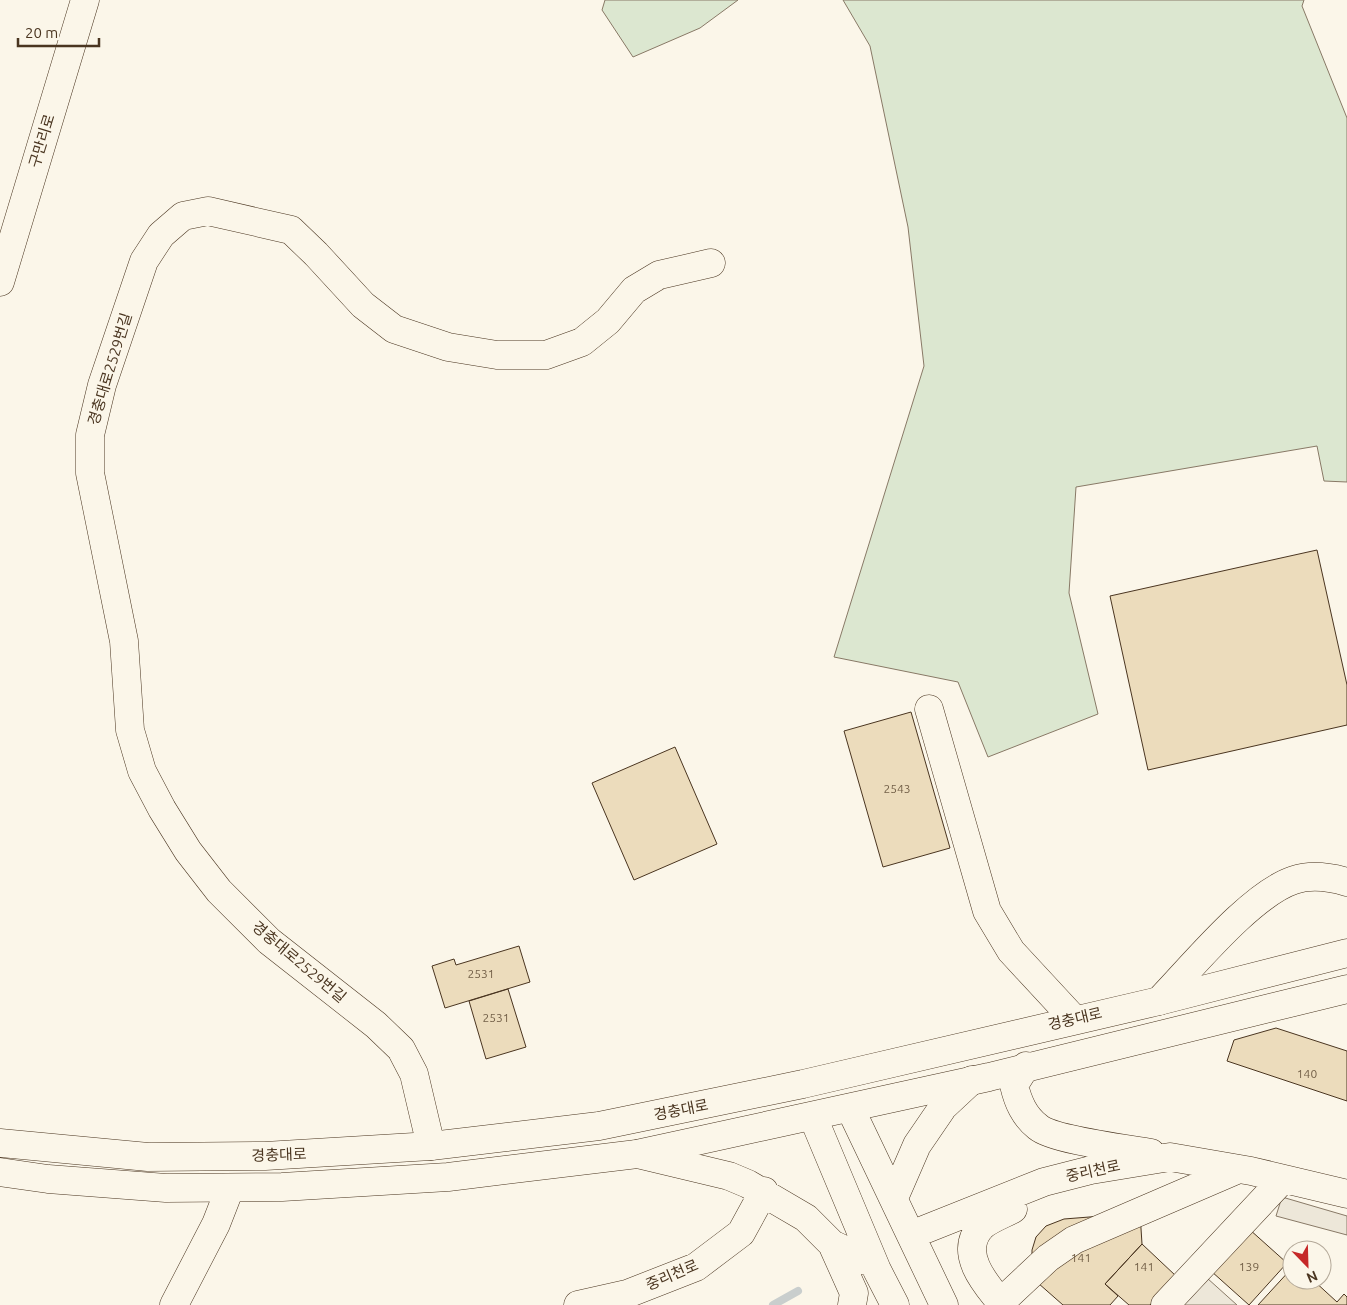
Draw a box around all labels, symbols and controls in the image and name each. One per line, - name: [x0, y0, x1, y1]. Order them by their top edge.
- scale bar: [18, 15, 99, 47]
- text: 20 m: [25, 24, 58, 41]
- street label: 구만리로: [25, 112, 58, 170]
- street label: 경충대로2529번길: [84, 311, 135, 427]
- house number: 2543: [883, 782, 911, 795]
- street label: 경충대로2529번길: [249, 918, 349, 1006]
- house number: 2531: [467, 967, 495, 980]
- street label: 경충대로: [1046, 1004, 1104, 1033]
- house number: 2531: [482, 1011, 510, 1024]
- house number: 140: [1297, 1067, 1317, 1080]
- street label: 경충대로: [652, 1096, 710, 1123]
- street label: 경충대로: [251, 1145, 307, 1164]
- street label: 중리천로: [1064, 1156, 1122, 1185]
- north arrow: [1282, 1240, 1332, 1290]
- house number: 141: [1071, 1251, 1091, 1264]
- street label: 중리천로: [643, 1256, 701, 1293]
- house number: 141: [1134, 1260, 1154, 1273]
- house number: 139: [1239, 1260, 1259, 1273]
- text: N: [1304, 1268, 1320, 1286]

